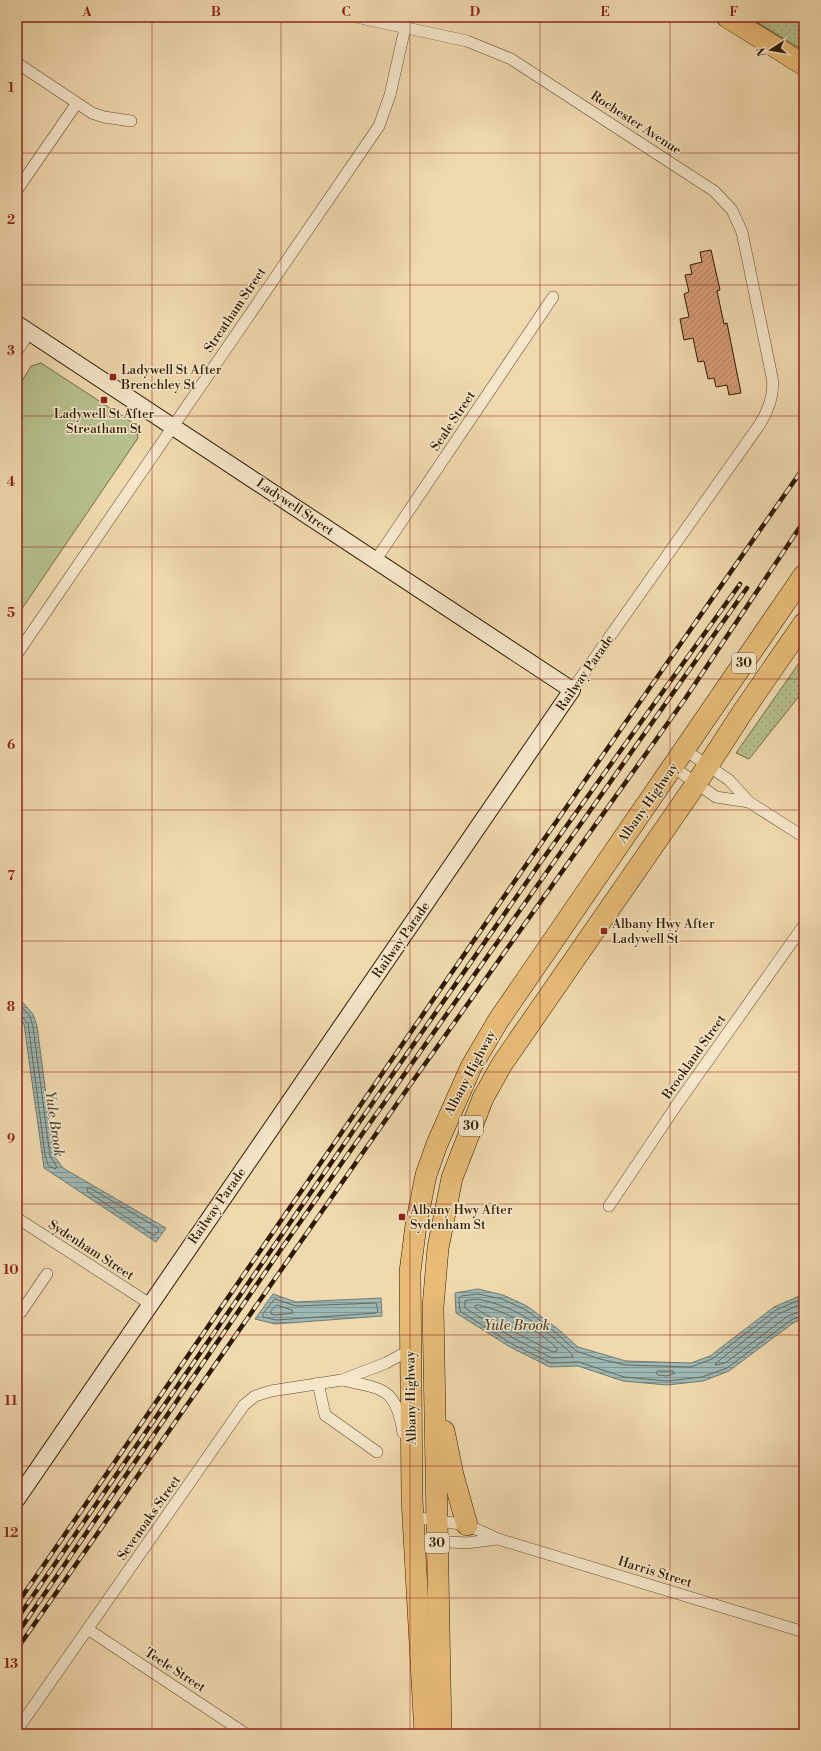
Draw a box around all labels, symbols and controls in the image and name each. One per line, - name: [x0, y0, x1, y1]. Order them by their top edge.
- text: A: [81, 4, 92, 20]
- text: B: [211, 4, 221, 20]
- text: C: [341, 4, 351, 20]
- text: D: [470, 4, 480, 20]
- text: E: [600, 4, 610, 20]
- text: F: [729, 4, 739, 20]
- north arrow: [751, 30, 791, 70]
- text: N: [754, 46, 770, 58]
- text: 1: [8, 80, 15, 96]
- street label: Rochester Avenue: [588, 88, 685, 159]
- text: 2: [7, 212, 15, 228]
- street label: Streatham Street: [201, 264, 270, 356]
- text: 3: [7, 343, 15, 359]
- place label: Ladywell St After Brenchley St: [120, 362, 222, 393]
- marker: Ladywell St After Brenchley St: [108, 372, 118, 382]
- street label: Seale Street: [427, 388, 479, 454]
- marker: Ladywell St After Streatham St: [99, 395, 109, 405]
- place label: Ladywell St After Streatham St: [54, 406, 155, 437]
- text: 4: [7, 474, 16, 490]
- street label: Ladywell Street: [253, 475, 337, 539]
- text: 5: [7, 605, 15, 621]
- street label: Railway Parade: [553, 631, 617, 714]
- road number: 30: [732, 653, 756, 673]
- text: 6: [7, 737, 15, 753]
- street label: Albany Highway: [614, 759, 682, 847]
- text: 7: [7, 868, 15, 884]
- street label: Railway Parade: [369, 898, 433, 981]
- place label: Albany Hwy After Ladywell St: [611, 916, 715, 947]
- marker: Albany Hwy After Ladywell St: [599, 926, 609, 936]
- text: 8: [7, 999, 15, 1015]
- street label: Brookland Street: [658, 1011, 729, 1103]
- street label: Albany Highway: [440, 1027, 500, 1119]
- water label: Yule Brook: [40, 1090, 68, 1158]
- road number: 30: [459, 1116, 483, 1136]
- text: 9: [7, 1131, 15, 1147]
- street label: Railway Parade: [185, 1164, 249, 1247]
- place label: Albany Hwy After Sydenham St: [409, 1202, 513, 1233]
- marker: Albany Hwy After Sydenham St: [397, 1212, 407, 1222]
- street label: Sydenham Street: [45, 1216, 137, 1284]
- text: 10: [3, 1262, 19, 1278]
- water label: Yule Brook: [484, 1317, 550, 1335]
- street label: Albany Highway: [402, 1350, 420, 1446]
- text: 11: [5, 1393, 18, 1409]
- street label: Sevenoaks Street: [114, 1472, 184, 1563]
- text: 12: [4, 1525, 18, 1541]
- road number: 30: [425, 1533, 449, 1553]
- street label: Harris Street: [616, 1553, 694, 1591]
- street label: Teele Street: [141, 1644, 209, 1696]
- text: 13: [4, 1656, 18, 1672]

